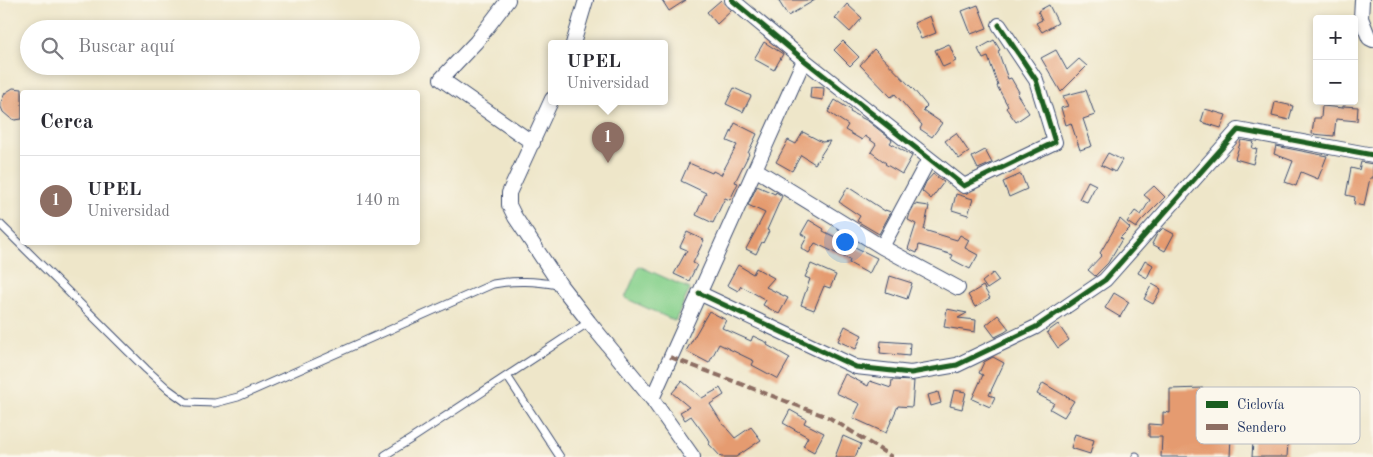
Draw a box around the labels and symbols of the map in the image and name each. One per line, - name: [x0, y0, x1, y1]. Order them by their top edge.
- pin: 1: [592, 122, 624, 163]
- your location: [832, 229, 858, 255]
- legend: [1196, 387, 1360, 444]
- text: Ciclovía: [1237, 398, 1285, 412]
- text: Sendero: [1237, 421, 1286, 435]

